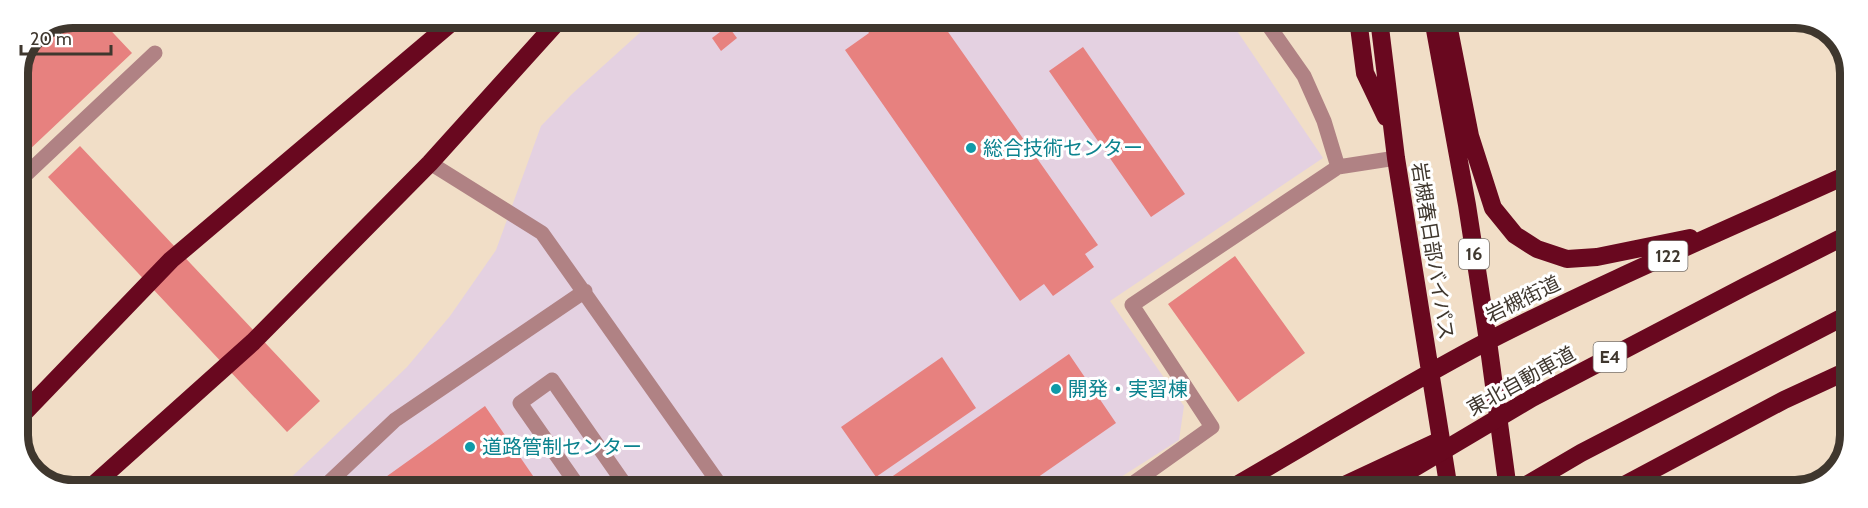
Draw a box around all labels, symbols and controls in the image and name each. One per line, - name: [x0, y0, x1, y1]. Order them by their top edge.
- scale bar: [21, 18, 111, 56]
- text: 20 m: [30, 28, 72, 50]
- place label: 総合技術センター: [983, 136, 1143, 160]
- marker: 総合技術センター: [964, 141, 978, 155]
- street label: 岩槻春日部バイパス: [1407, 160, 1459, 342]
- road number: 16: [1459, 239, 1489, 269]
- road number: 122: [1648, 241, 1688, 271]
- street label: 岩槻街道: [1482, 271, 1564, 327]
- street label: 東北自動車道: [1463, 341, 1579, 421]
- road number: E4: [1594, 342, 1626, 372]
- place label: 開発・実習棟: [1068, 377, 1188, 401]
- marker: 開発・実習棟: [1049, 382, 1063, 396]
- place label: 道路管制センター: [482, 435, 642, 459]
- marker: 道路管制センター: [463, 440, 477, 454]

